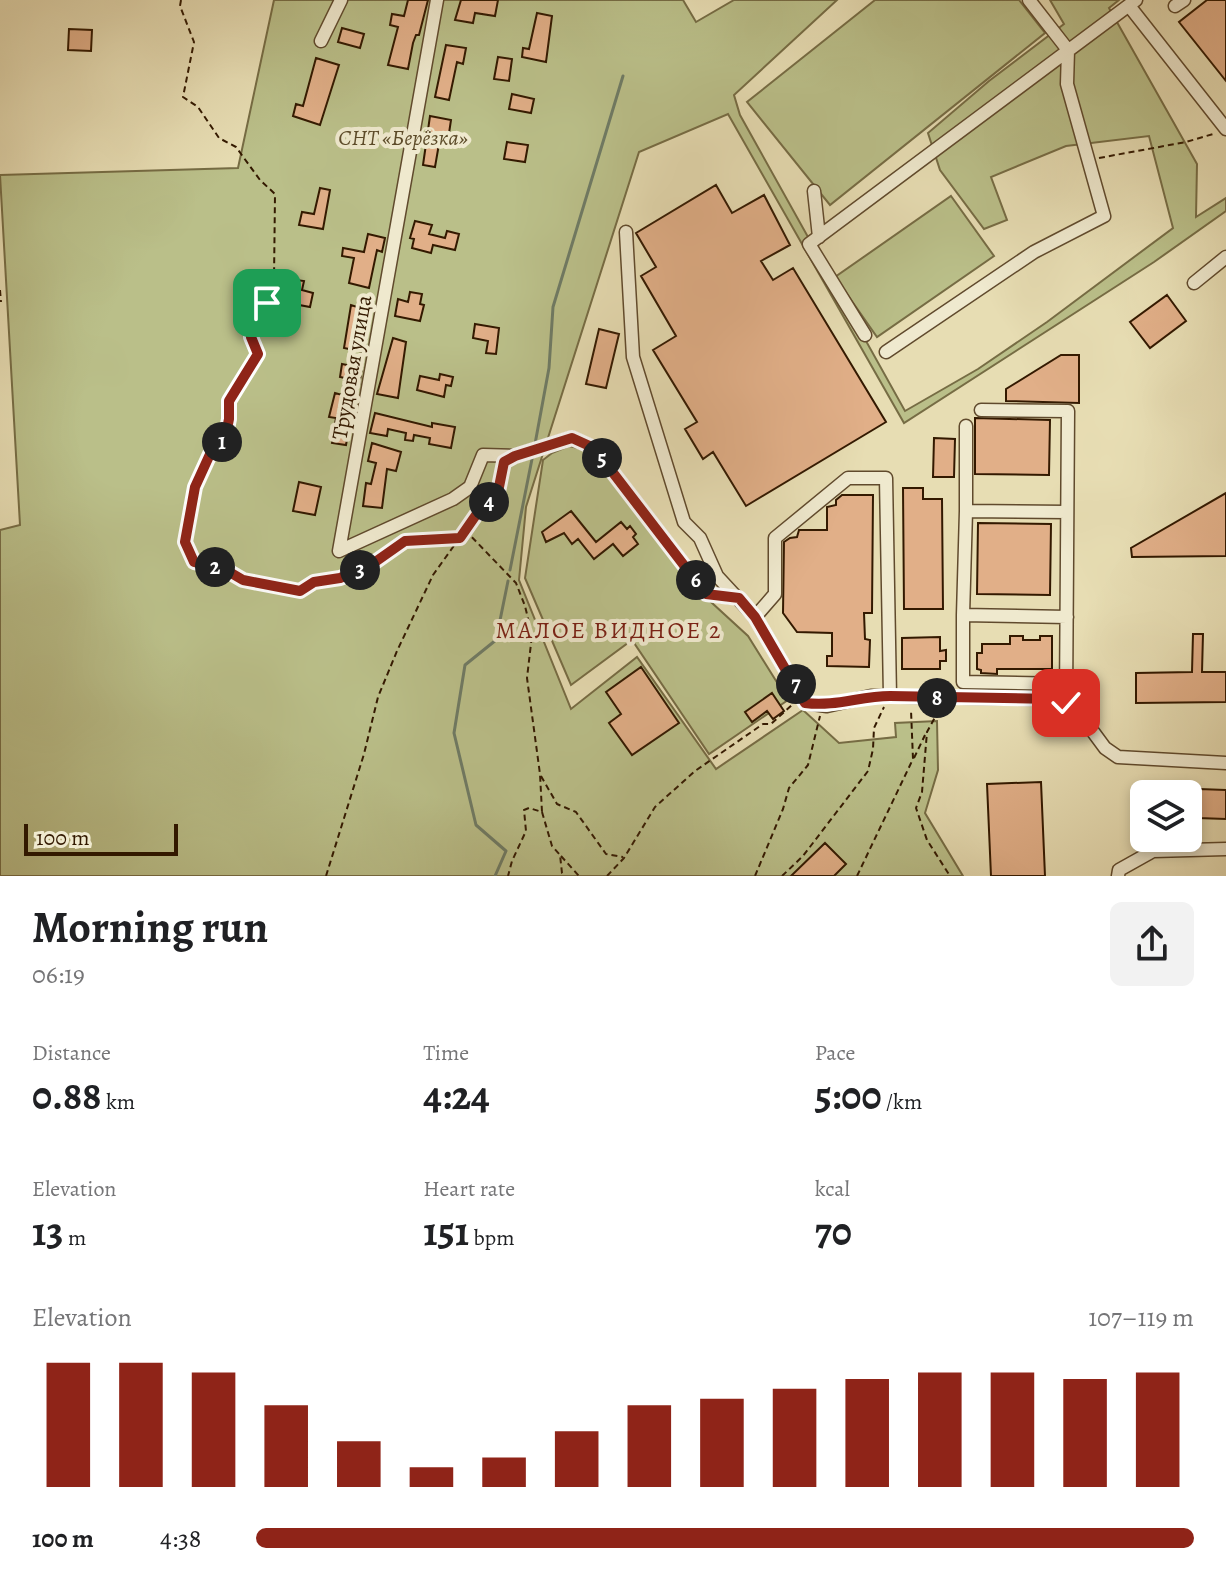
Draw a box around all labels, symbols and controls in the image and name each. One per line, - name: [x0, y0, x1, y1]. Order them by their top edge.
- park label: СНТ «Берёзка»: [338, 123, 468, 153]
- pin: [233, 269, 301, 337]
- icon: arrive: [245, 281, 289, 325]
- street label: Трудовая улица: [325, 292, 380, 442]
- pin: 1: [202, 422, 242, 462]
- text: 1: [218, 427, 226, 457]
- pin: 5: [582, 438, 622, 478]
- text: 5: [597, 443, 607, 473]
- pin: 4: [469, 482, 509, 522]
- text: 4: [484, 487, 494, 517]
- pin: 2: [195, 547, 235, 587]
- pin: 3: [340, 550, 380, 590]
- text: 2: [210, 552, 220, 582]
- text: 3: [355, 555, 365, 585]
- pin: 6: [676, 560, 716, 600]
- text: 6: [691, 565, 701, 595]
- district label: МАЛОЕ ВИДНОЕ 2: [496, 614, 722, 646]
- pin: 7: [776, 664, 816, 704]
- text: 7: [791, 669, 801, 699]
- pin: [1032, 669, 1100, 737]
- pin: 8: [917, 678, 957, 718]
- icon: check: [1044, 681, 1088, 725]
- text: 8: [932, 683, 942, 713]
- map controls: [1130, 780, 1202, 852]
- button: layers: [1130, 780, 1202, 852]
- scale bar: [24, 820, 178, 856]
- text: 100 m: [36, 823, 90, 853]
- text: Morning run: [32, 897, 268, 957]
- button: share: [1110, 902, 1194, 986]
- text: 06:19: [32, 957, 85, 992]
- text: Distance: [32, 1038, 111, 1068]
- text: Time: [423, 1038, 469, 1068]
- text: Pace: [815, 1038, 855, 1068]
- text: 0.88: [32, 1068, 102, 1123]
- text: 4:24: [423, 1068, 490, 1123]
- text: 5:00: [815, 1068, 882, 1123]
- text: km: [102, 1087, 135, 1117]
- text: /km: [882, 1087, 922, 1117]
- text: Elevation: [32, 1174, 116, 1204]
- text: Heart rate: [423, 1174, 515, 1204]
- text: kcal: [815, 1174, 850, 1204]
- text: 13: [32, 1204, 64, 1259]
- text: 151: [423, 1204, 469, 1259]
- text: 70: [815, 1204, 852, 1259]
- text: m: [64, 1223, 86, 1253]
- text: bpm: [469, 1223, 515, 1253]
- text: Elevation: [32, 1300, 132, 1335]
- text: 107–119 m: [1088, 1300, 1194, 1335]
- text: 100 m: [32, 1521, 94, 1556]
- text: 4:38: [160, 1521, 201, 1556]

